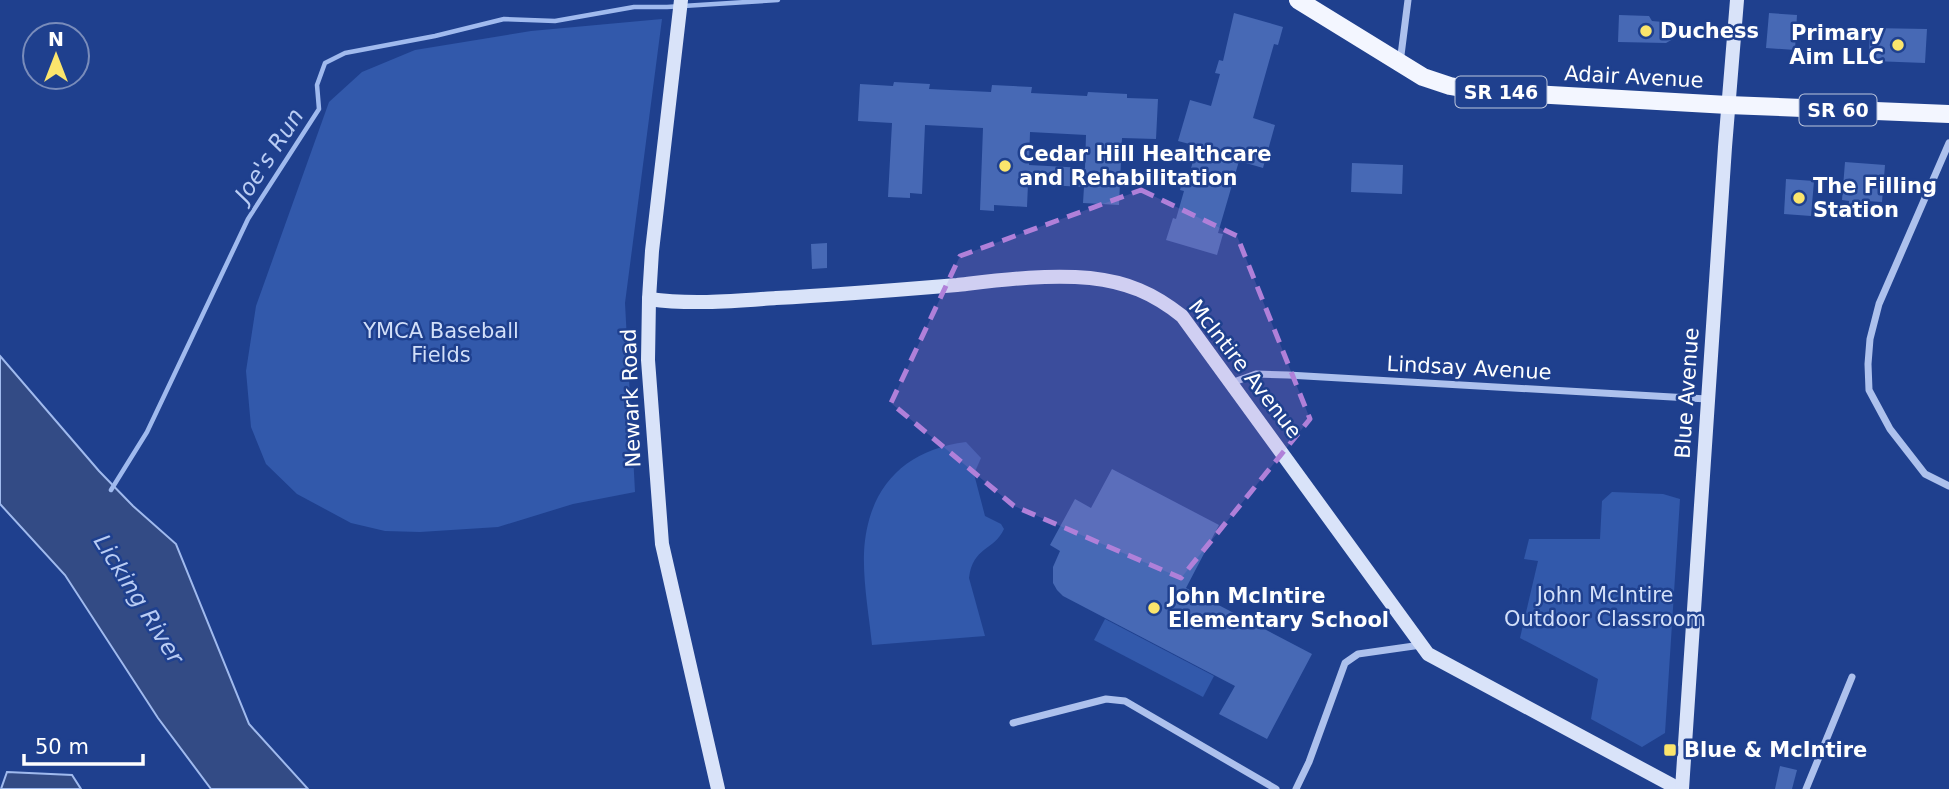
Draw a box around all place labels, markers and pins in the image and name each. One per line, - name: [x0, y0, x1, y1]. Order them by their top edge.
- place label: Duchess: [1660, 19, 1759, 43]
- place label: Primary Aim LLC: [1789, 21, 1884, 69]
- marker: Duchess: [1638, 23, 1654, 39]
- marker: Primary Aim LLC: [1890, 37, 1906, 53]
- place label: Cedar Hill Healthcare and Rehabilitation: [1019, 142, 1271, 190]
- marker: Cedar Hill Healthcare and Rehabilitation: [997, 158, 1013, 174]
- place label: The Filling Station: [1813, 174, 1937, 222]
- marker: The Filling Station: [1791, 190, 1807, 206]
- place label: John McIntire Elementary School: [1166, 584, 1389, 632]
- marker: John McIntire Elementary School: [1146, 600, 1162, 616]
- place label: Blue & McIntire: [1684, 738, 1867, 762]
- marker: Blue & McIntire: [1662, 742, 1678, 758]

